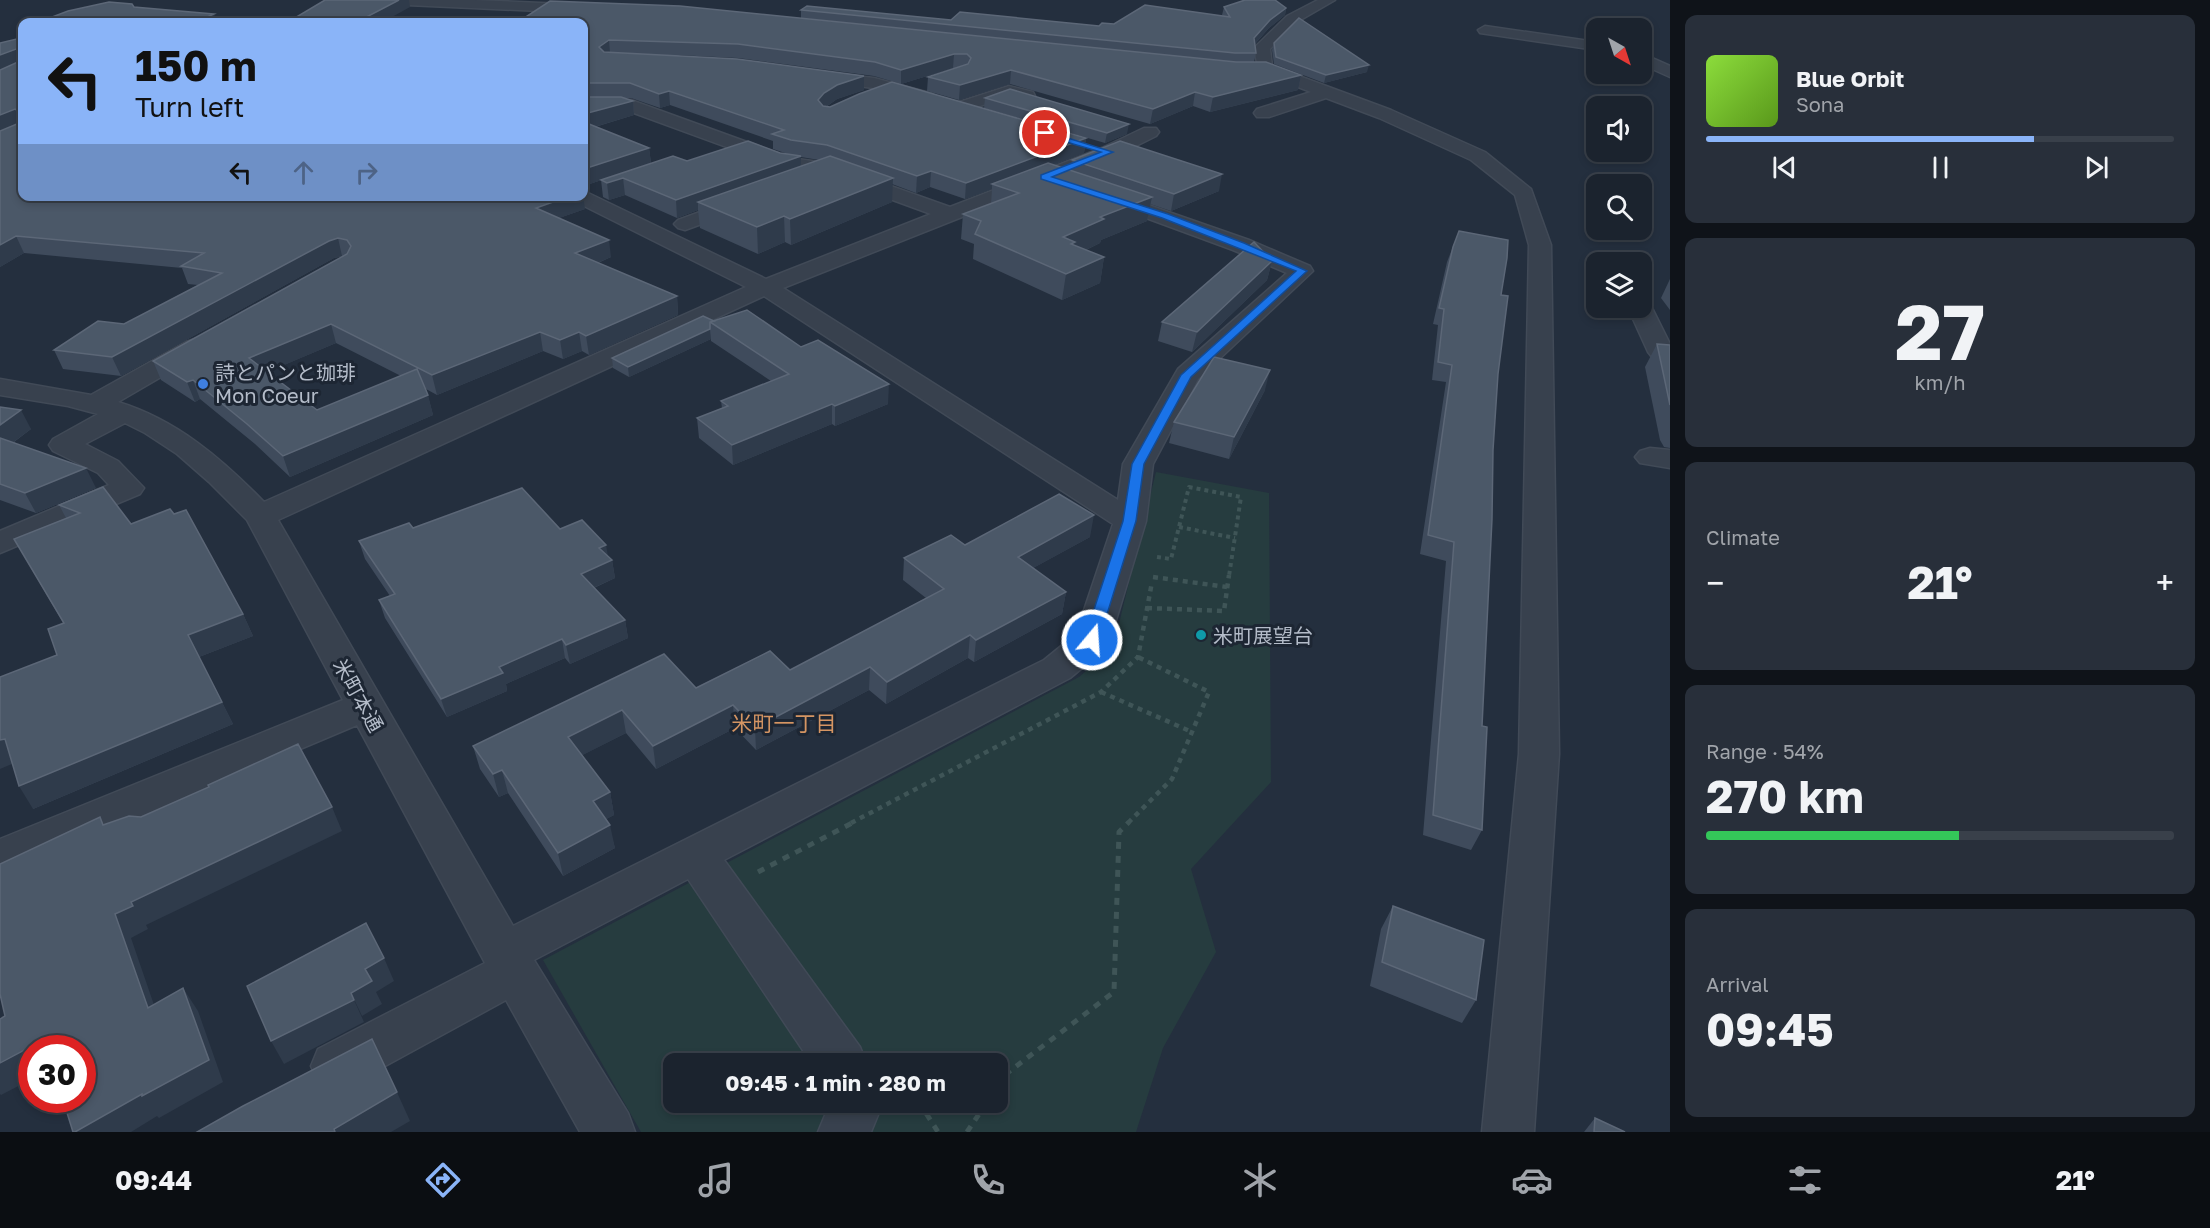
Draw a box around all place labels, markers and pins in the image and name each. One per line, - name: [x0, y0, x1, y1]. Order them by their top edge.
- pin: [1019, 107, 1070, 158]
- place label: 詩とパンと珈琲 Mon Coeur: [215, 360, 356, 407]
- marker: 詩とパンと珈琲 Mon Coeur: [196, 377, 210, 391]
- place label: 米町展望台: [1213, 623, 1313, 647]
- marker: 米町展望台: [1194, 628, 1208, 642]

